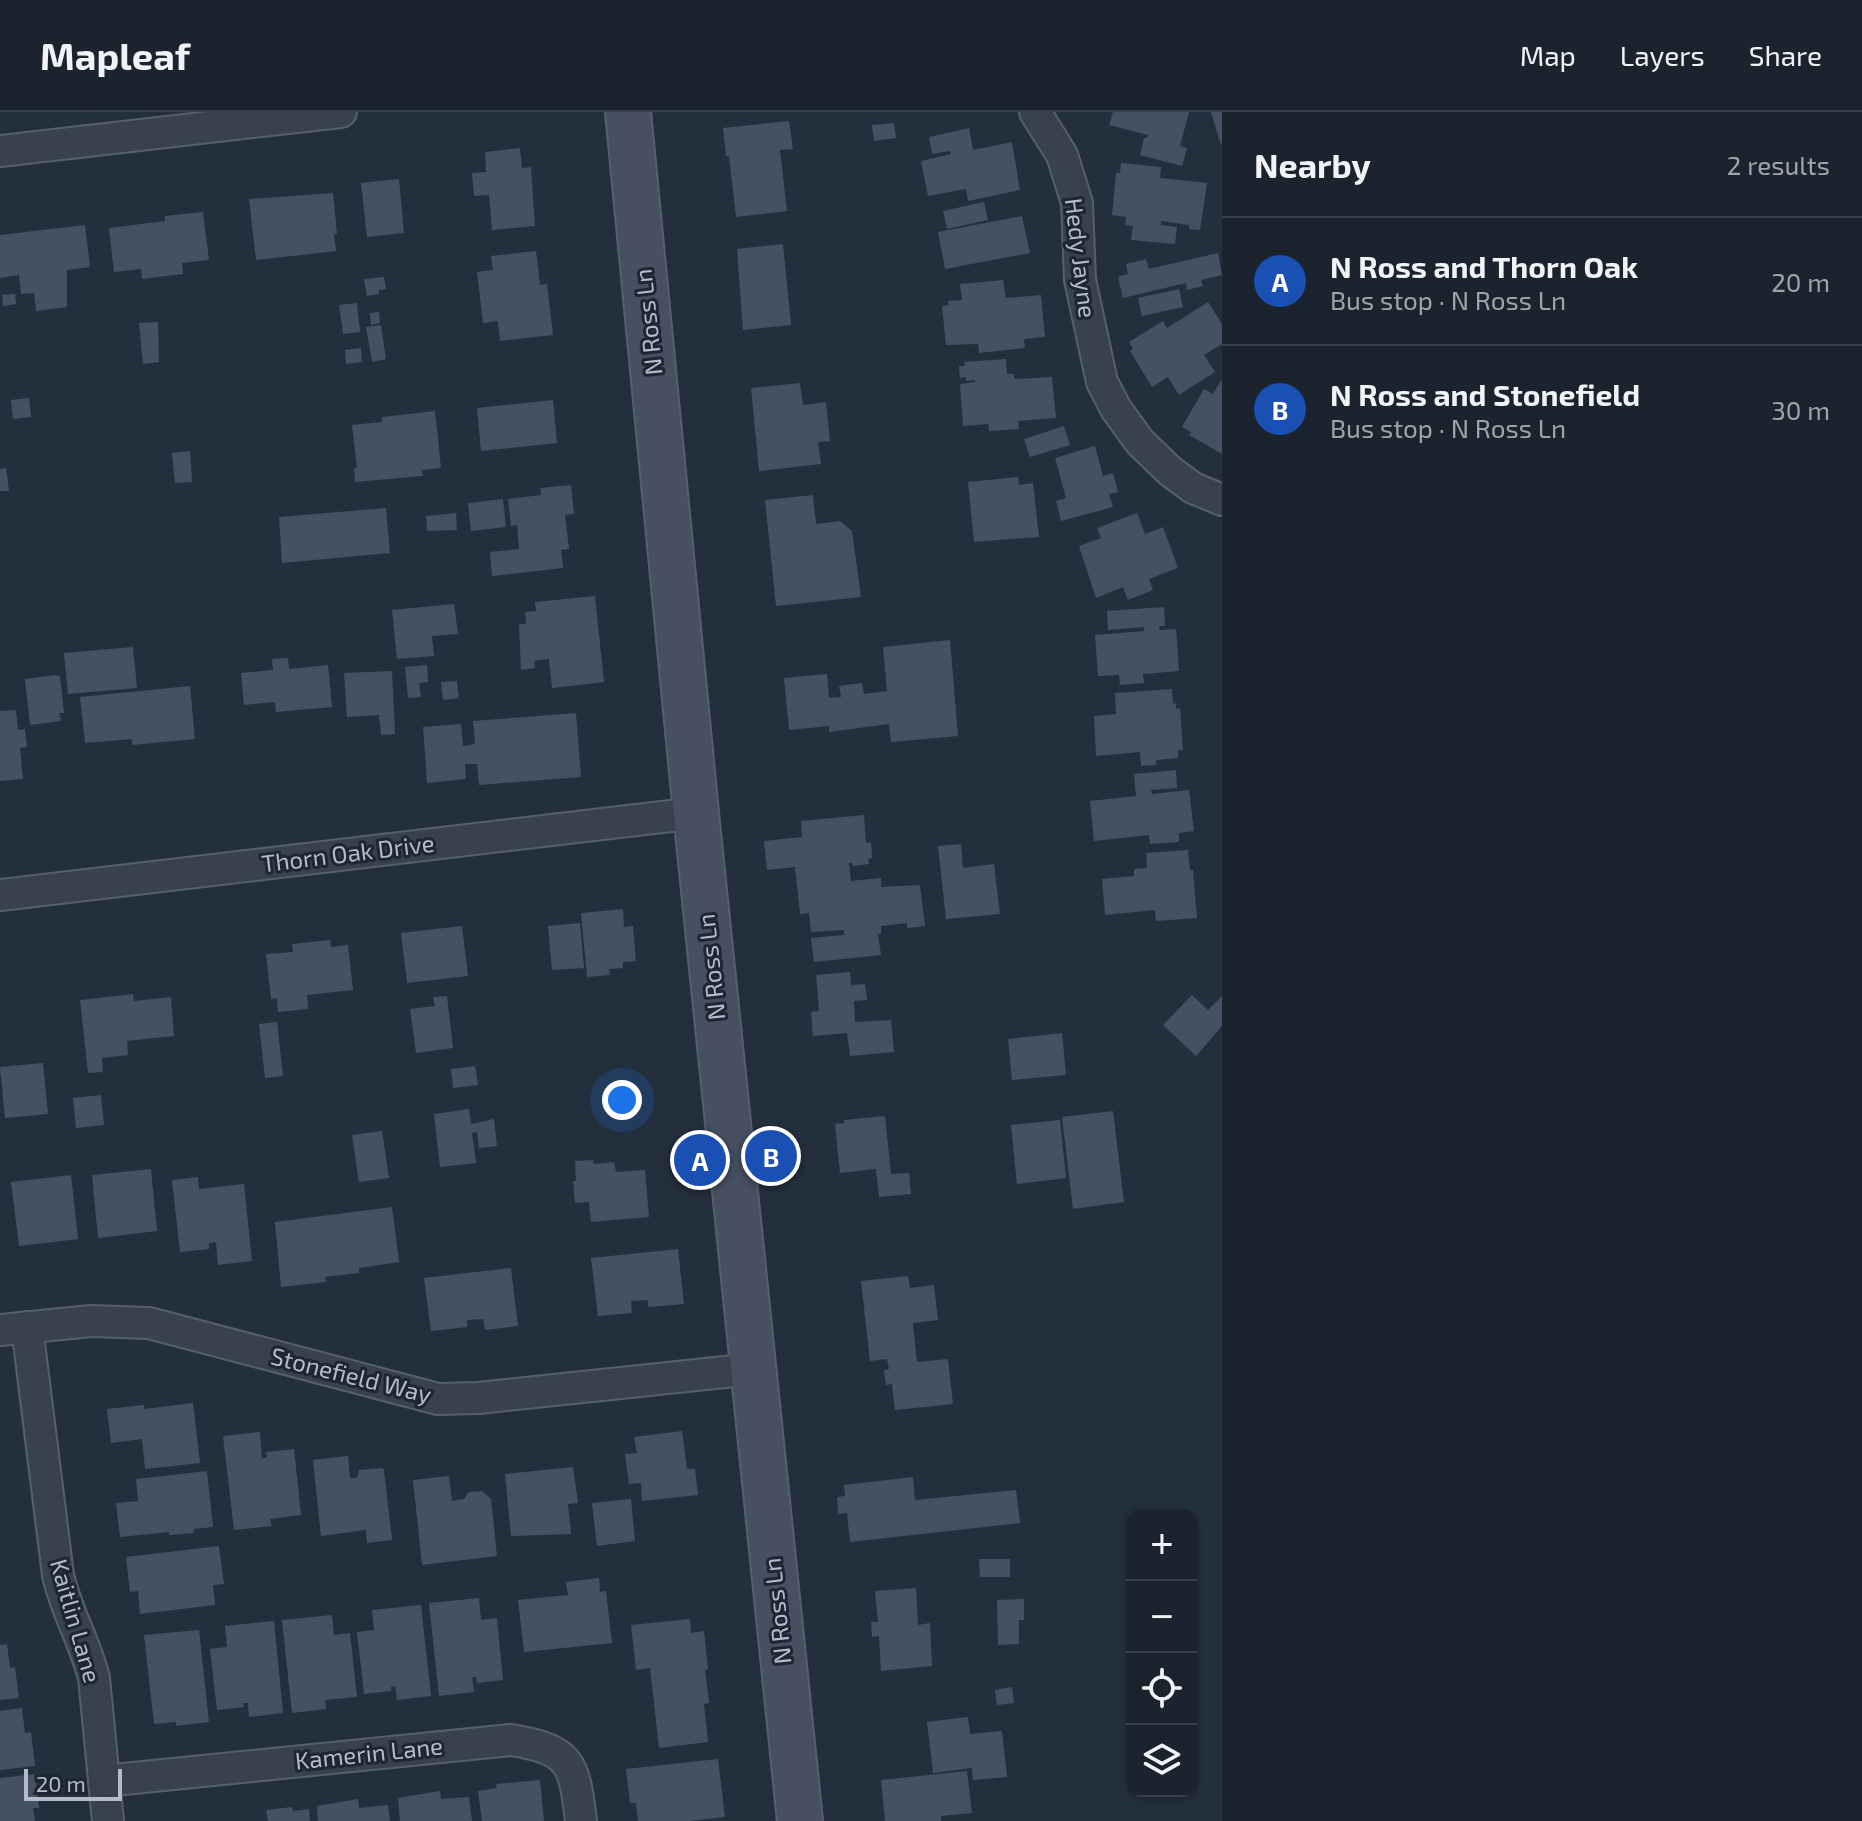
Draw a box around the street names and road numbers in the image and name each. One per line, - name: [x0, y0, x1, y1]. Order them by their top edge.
- street label: Hedy Jayne: [1060, 196, 1103, 319]
- street label: N Ross Ln: [628, 268, 668, 377]
- street label: Thorn Oak Drive: [260, 828, 436, 878]
- street label: N Ross Ln: [691, 913, 731, 1022]
- street label: Stonefield Way: [268, 1341, 435, 1409]
- street label: Kaitlin Lane: [45, 1555, 108, 1686]
- street label: N Ross Ln: [757, 1557, 797, 1666]
- street label: Kamerin Lane: [293, 1730, 444, 1775]

